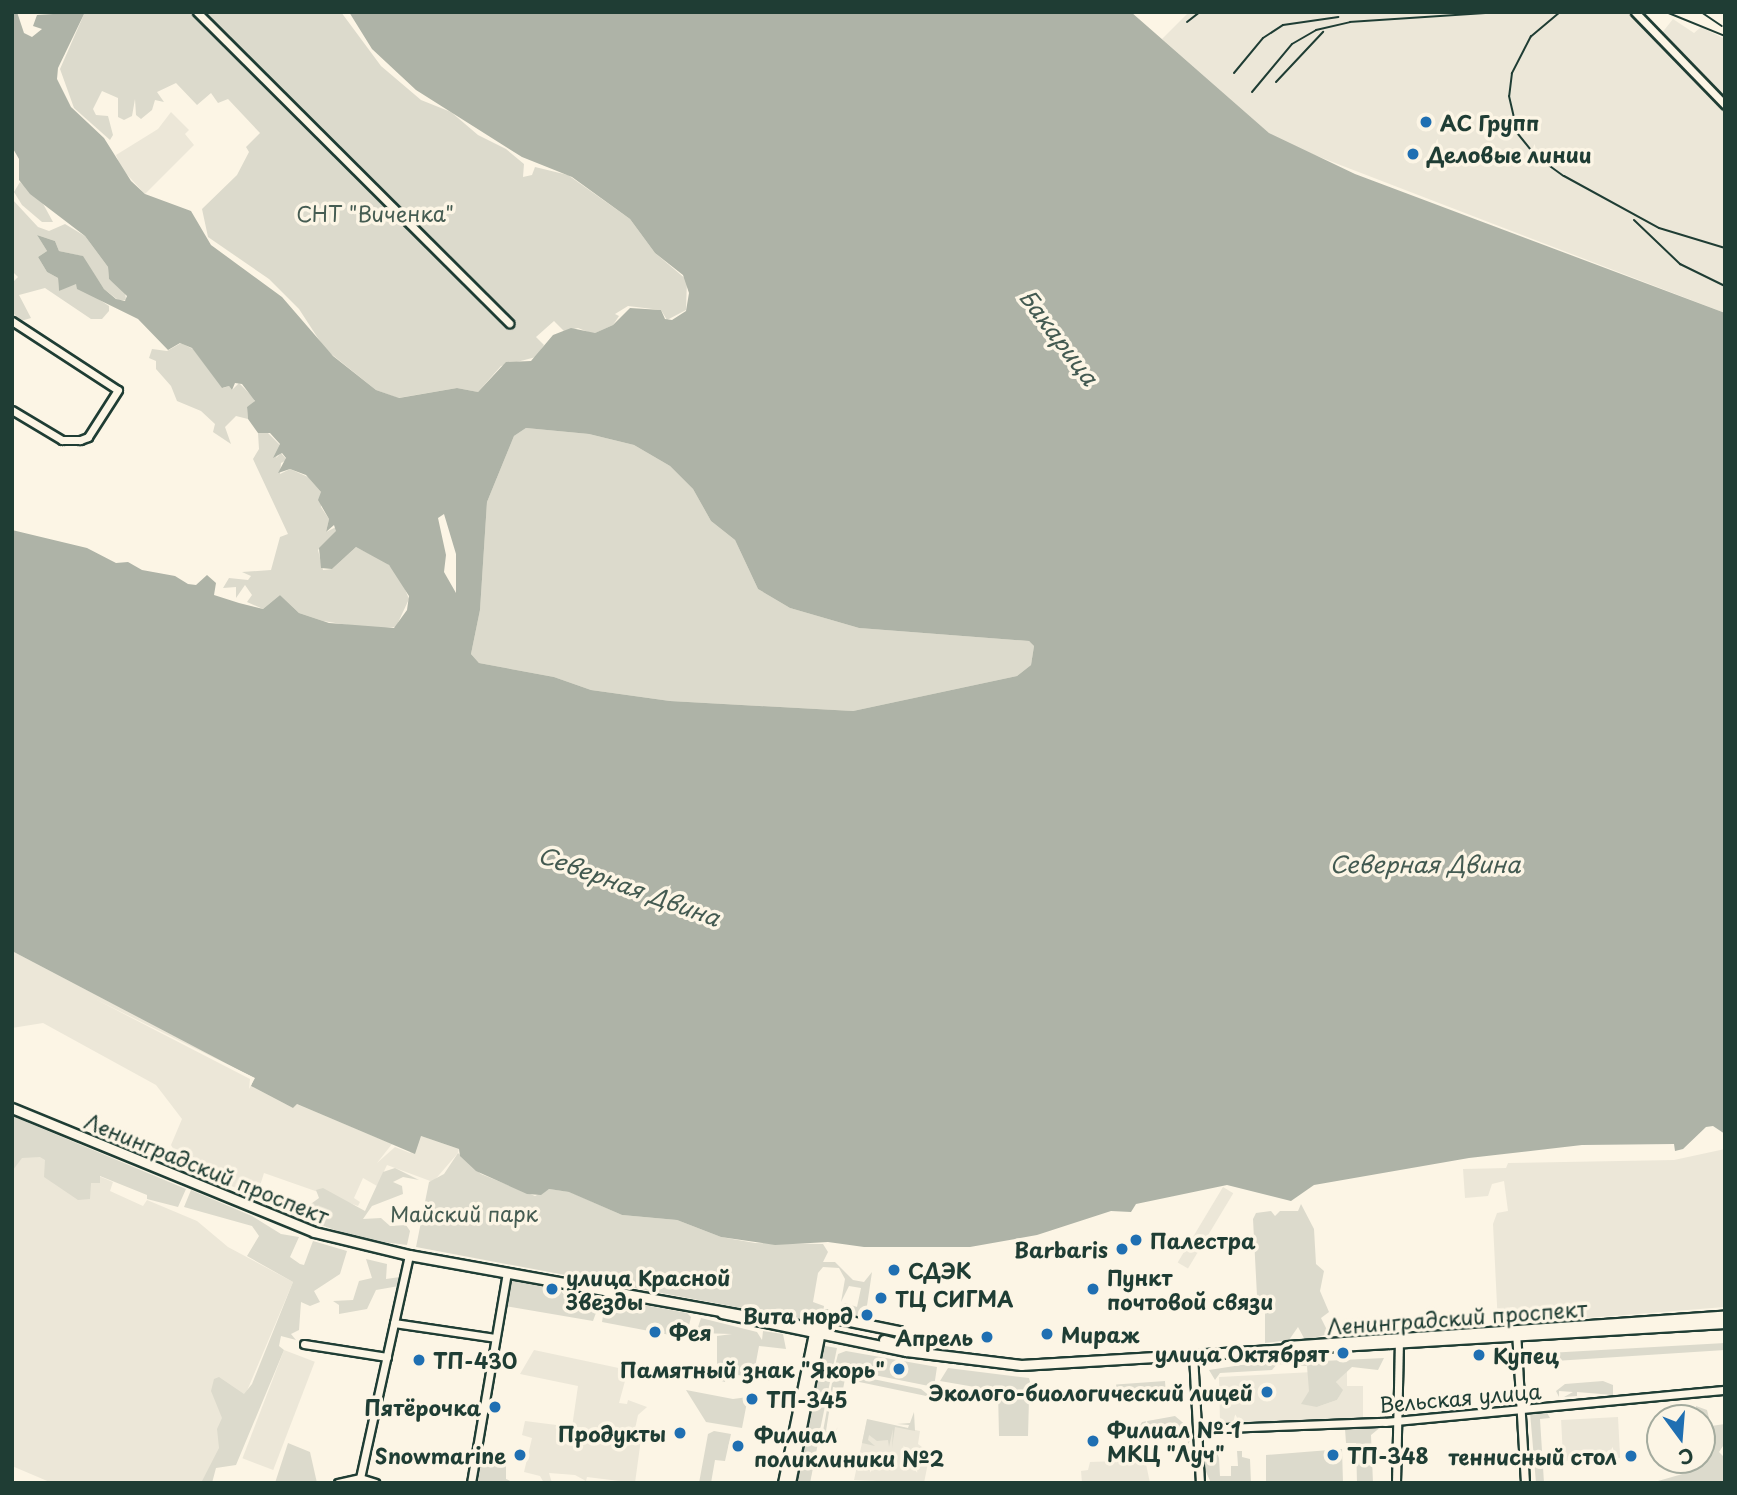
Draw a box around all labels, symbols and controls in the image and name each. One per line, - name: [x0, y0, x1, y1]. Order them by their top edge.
- place label: АС Групп: [1440, 109, 1540, 135]
- marker: АС Групп: [1418, 114, 1434, 130]
- place label: Деловые линии: [1427, 141, 1592, 167]
- marker: Деловые линии: [1405, 146, 1421, 162]
- park label: СНТ "Виченка": [296, 200, 454, 226]
- water label: Бакарица: [1014, 284, 1104, 390]
- water label: Северная Двина: [535, 840, 723, 932]
- water label: Северная Двина: [1330, 850, 1520, 878]
- street label: Ленинградский проспект: [81, 1107, 333, 1229]
- park label: Майский парк: [389, 1200, 539, 1226]
- place label: Палестра: [1150, 1227, 1256, 1253]
- marker: Палестра: [1128, 1232, 1144, 1248]
- place label: Barbaris: [1014, 1236, 1108, 1262]
- marker: Barbaris: [1114, 1241, 1130, 1257]
- place label: СДЭК: [908, 1257, 972, 1283]
- marker: СДЭК: [886, 1262, 902, 1278]
- place label: улица Красной Звезды: [566, 1264, 731, 1314]
- place label: Пункт почтовой связи: [1107, 1264, 1273, 1314]
- marker: улица Красной Звезды: [544, 1281, 560, 1297]
- marker: Пункт почтовой связи: [1085, 1281, 1101, 1297]
- place label: ТЦ СИГМА: [895, 1285, 1014, 1311]
- marker: ТЦ СИГМА: [873, 1290, 889, 1306]
- street label: Ленинградский проспект: [1326, 1295, 1588, 1339]
- place label: Вита норд: [742, 1302, 853, 1328]
- marker: Вита норд: [859, 1307, 875, 1323]
- place label: Фея: [669, 1319, 712, 1345]
- place label: Мираж: [1061, 1321, 1139, 1347]
- marker: Фея: [647, 1324, 663, 1340]
- place label: Апрель: [896, 1324, 973, 1350]
- marker: Мираж: [1039, 1326, 1055, 1342]
- marker: Апрель: [979, 1329, 995, 1345]
- place label: улица Октябрят: [1154, 1340, 1329, 1366]
- place label: Купец: [1493, 1342, 1559, 1368]
- marker: улица Октябрят: [1335, 1345, 1351, 1361]
- place label: ТП-430: [433, 1347, 517, 1373]
- marker: Купец: [1471, 1347, 1487, 1363]
- marker: ТП-430: [411, 1352, 427, 1368]
- place label: Памятный знак "Якорь": [620, 1356, 885, 1382]
- marker: Памятный знак "Якорь": [891, 1361, 907, 1377]
- street label: Вельская улица: [1377, 1377, 1543, 1417]
- place label: Эколого-биологический лицей: [927, 1379, 1253, 1405]
- marker: Эколого-биологический лицей: [1259, 1384, 1275, 1400]
- place label: ТП-345: [766, 1386, 848, 1412]
- marker: ТП-345: [744, 1391, 760, 1407]
- place label: Пятёрочка: [364, 1394, 481, 1420]
- marker: Пятёрочка: [487, 1399, 503, 1415]
- north arrow: [1646, 1404, 1716, 1474]
- place label: Филиал № 1 МКЦ "Луч": [1107, 1416, 1241, 1466]
- place label: Продукты: [558, 1420, 666, 1446]
- place label: Филиал поликлиники №2: [754, 1421, 944, 1471]
- marker: Продукты: [672, 1425, 688, 1441]
- marker: Филиал № 1 МКЦ "Луч": [1085, 1433, 1101, 1449]
- marker: Филиал поликлиники №2: [728, 1436, 748, 1456]
- place label: Snowmarine: [375, 1442, 506, 1468]
- place label: ТП-348: [1347, 1442, 1429, 1468]
- text: С: [1676, 1442, 1697, 1473]
- place label: теннисный стол: [1448, 1443, 1617, 1469]
- marker: Snowmarine: [512, 1447, 528, 1463]
- marker: ТП-348: [1325, 1447, 1341, 1463]
- marker: теннисный стол: [1623, 1448, 1639, 1464]

